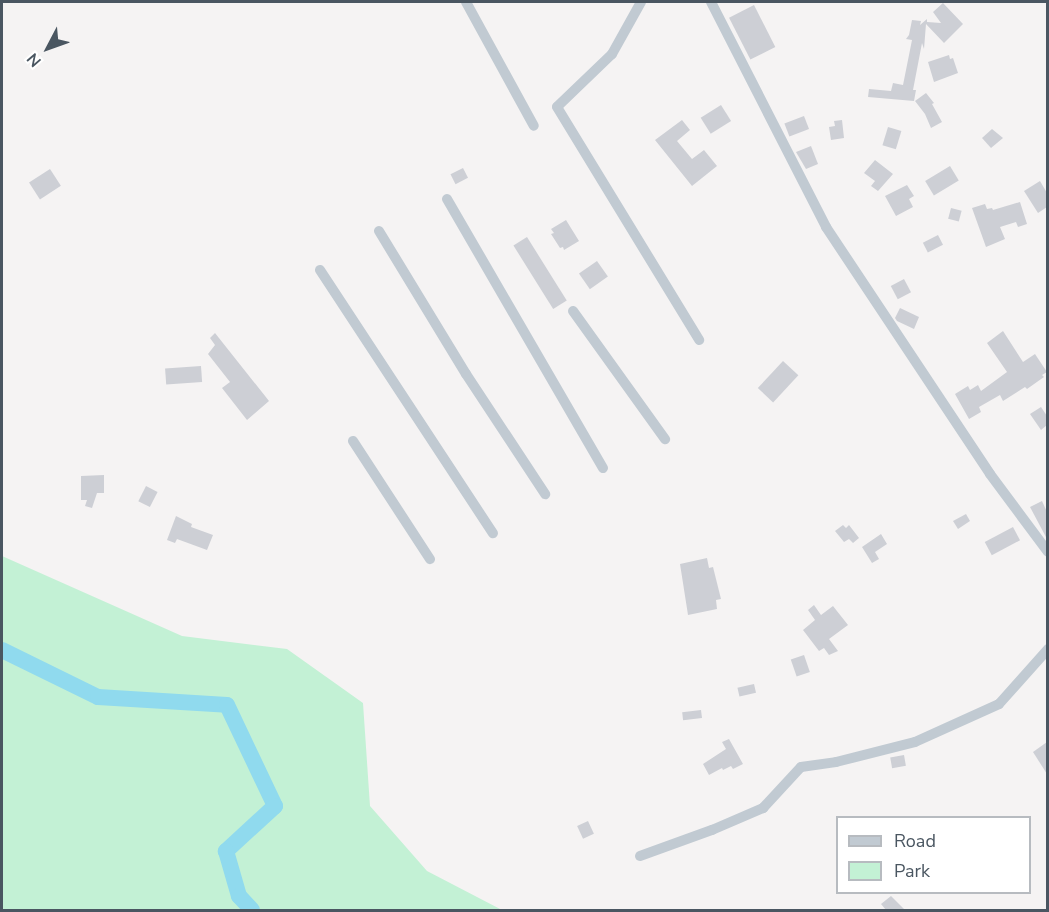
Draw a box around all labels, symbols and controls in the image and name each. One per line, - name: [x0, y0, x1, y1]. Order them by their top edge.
- north arrow: [18, 18, 78, 78]
- text: N: [22, 48, 47, 72]
- legend: [836, 816, 1031, 894]
- text: Road: [894, 829, 936, 853]
- text: Park: [894, 859, 930, 883]

